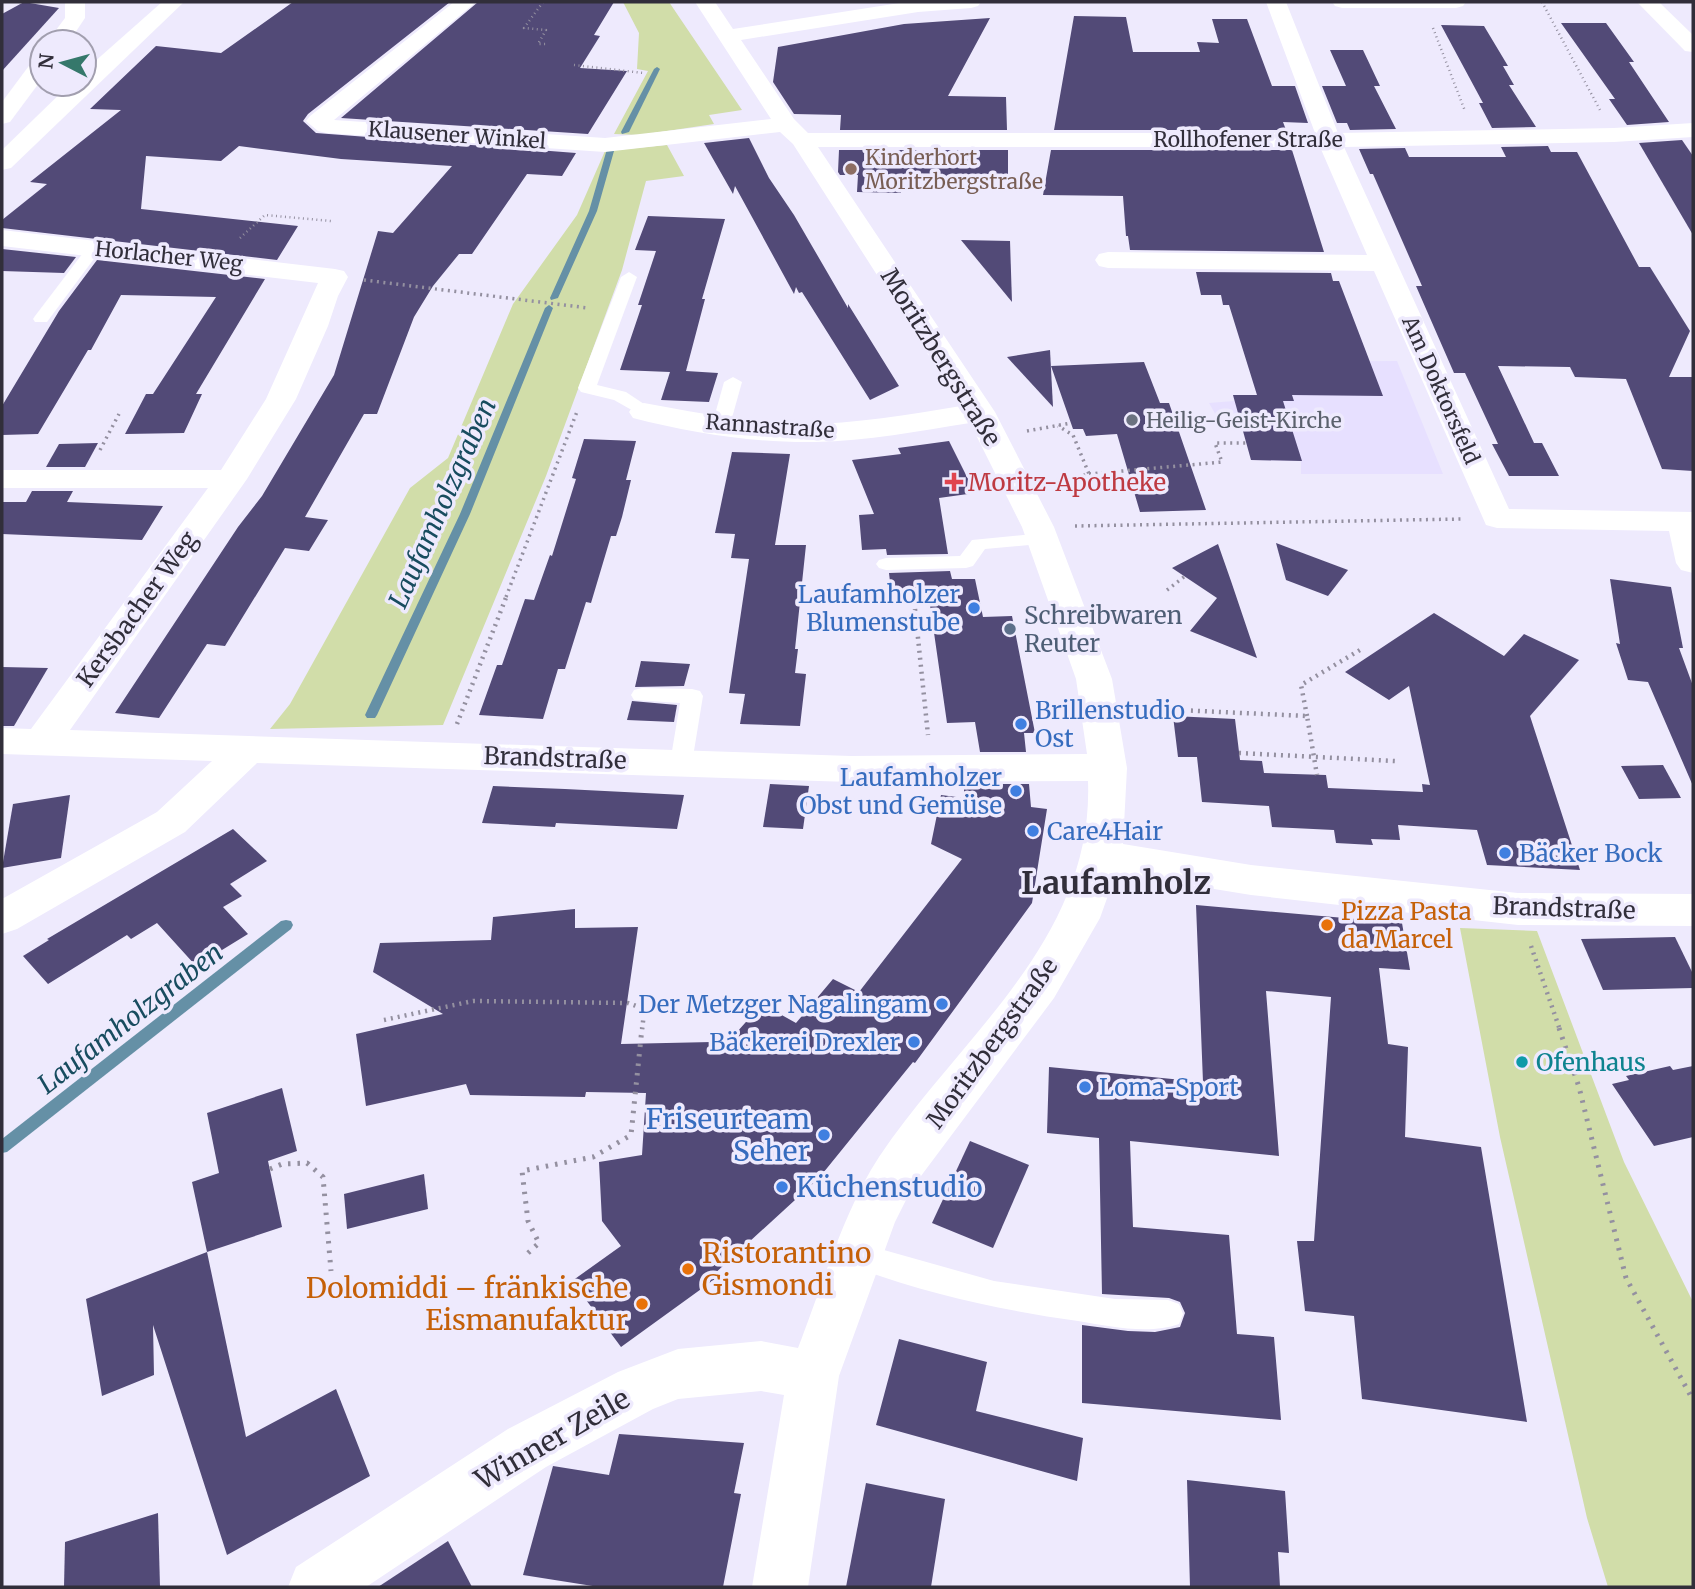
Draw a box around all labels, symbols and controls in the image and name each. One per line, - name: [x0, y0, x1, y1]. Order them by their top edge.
- north arrow: [28, 28, 98, 98]
- text: N: [33, 53, 59, 70]
- street label: Klausener Winkel: [367, 115, 547, 155]
- street label: Rollhofener Straße: [1153, 126, 1343, 153]
- place label: Kinderhort Moritzbergstraße: [865, 144, 1043, 195]
- marker: Kinderhort Moritzbergstraße: [843, 161, 859, 177]
- street label: Horlacher Weg: [94, 235, 245, 277]
- street label: Moritzbergstraße: [874, 263, 1008, 451]
- street label: Am Doktorsfeld: [1396, 311, 1486, 469]
- water label: Laufamholzgraben: [381, 393, 503, 613]
- place label: Heilig-Geist-Kirche: [1146, 407, 1342, 434]
- street label: Rannastraße: [705, 408, 835, 444]
- marker: Heilig-Geist-Kirche: [1124, 412, 1140, 428]
- place label: Moritz-Apotheke: [968, 467, 1166, 498]
- marker: Moritz-Apotheke: [946, 474, 962, 490]
- street label: Kersbacher Weg: [70, 524, 204, 693]
- place label: Laufamholzer Blumenstube: [798, 579, 960, 638]
- marker: Laufamholzer Blumenstube: [966, 600, 982, 616]
- place label: Schreibwaren Reuter: [1024, 600, 1183, 659]
- marker: Schreibwaren Reuter: [1002, 621, 1018, 637]
- place label: Brillenstudio Ost: [1035, 695, 1185, 754]
- marker: Brillenstudio Ost: [1013, 716, 1029, 732]
- street label: Brandstraße: [483, 740, 627, 776]
- place label: Laufamholzer Obst und Gemüse: [799, 762, 1002, 821]
- marker: Laufamholzer Obst und Gemüse: [1008, 783, 1024, 799]
- place label: Care4Hair: [1047, 816, 1163, 847]
- marker: Care4Hair: [1025, 823, 1041, 839]
- place label: Bäcker Bock: [1519, 838, 1663, 869]
- marker: Bäcker Bock: [1497, 845, 1513, 861]
- district label: Laufamholz: [1021, 863, 1211, 903]
- street label: Brandstraße: [1492, 890, 1636, 926]
- place label: Pizza Pasta da Marcel: [1341, 896, 1472, 955]
- marker: Pizza Pasta da Marcel: [1319, 917, 1335, 933]
- water label: Laufamholzgraben: [31, 935, 229, 1101]
- street label: Moritzbergstraße: [920, 952, 1064, 1134]
- place label: Der Metzger Nagalingam: [638, 989, 928, 1020]
- marker: Der Metzger Nagalingam: [934, 996, 950, 1012]
- place label: Bäckerei Drexler: [709, 1027, 900, 1058]
- marker: Bäckerei Drexler: [906, 1034, 922, 1050]
- place label: Ofenhaus: [1536, 1047, 1646, 1078]
- marker: Ofenhaus: [1514, 1054, 1530, 1070]
- place label: Loma-Sport: [1099, 1072, 1239, 1103]
- marker: Loma-Sport: [1077, 1079, 1093, 1095]
- place label: Friseurteam Seher: [646, 1101, 810, 1169]
- marker: Friseurteam Seher: [816, 1127, 832, 1143]
- place label: Küchenstudio: [796, 1169, 983, 1205]
- marker: Küchenstudio: [774, 1179, 790, 1195]
- place label: Ristorantino Gismondi: [702, 1235, 871, 1303]
- marker: Ristorantino Gismondi: [680, 1261, 696, 1277]
- place label: Dolomiddi – fränkische Eismanufaktur: [306, 1270, 628, 1338]
- marker: Dolomiddi – fränkische Eismanufaktur: [634, 1296, 650, 1312]
- street label: Winner Zeile: [467, 1380, 636, 1498]

